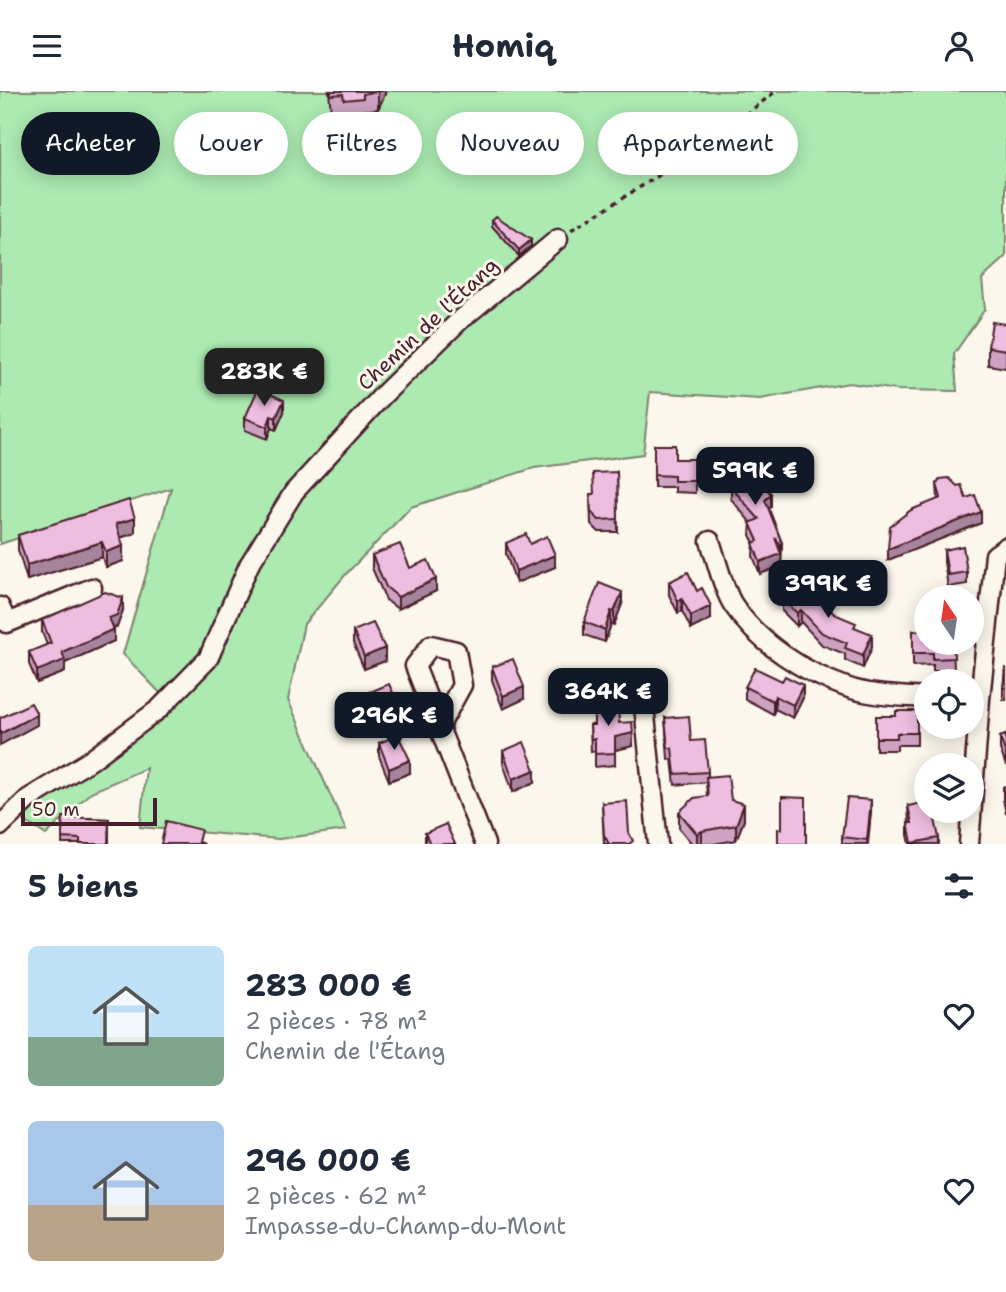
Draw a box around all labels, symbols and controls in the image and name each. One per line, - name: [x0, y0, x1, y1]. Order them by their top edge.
- text: Homiq: [452, 24, 554, 67]
- icon: menu: [28, 27, 66, 65]
- icon: person: [940, 27, 978, 65]
- chip: Acheter: [21, 112, 160, 175]
- chip: Louer: [174, 112, 288, 175]
- chip: Filtres: [302, 112, 422, 175]
- chip: Nouveau: [436, 112, 584, 175]
- chip: Appartement: [598, 112, 798, 175]
- street label: Chemin de l'Étang: [351, 251, 504, 397]
- pin: 283K €: [207, 349, 321, 408]
- text: 283K €: [220, 356, 308, 386]
- pin: 599K €: [698, 447, 812, 507]
- text: 599K €: [712, 455, 798, 485]
- pin: 399K €: [771, 561, 885, 620]
- text: 399K €: [784, 568, 872, 598]
- north arrow: [914, 585, 984, 655]
- map controls: [914, 585, 984, 823]
- pin: 364K €: [551, 669, 665, 728]
- button: locate: [914, 669, 984, 739]
- text: 364K €: [564, 676, 652, 706]
- pin: 296K €: [337, 693, 451, 752]
- text: 296K €: [351, 700, 437, 730]
- button: layers: [914, 753, 984, 823]
- scale bar: [21, 795, 158, 827]
- text: 50 m: [32, 797, 80, 822]
- text: 5 biens: [28, 866, 139, 907]
- icon: filters: [940, 867, 978, 905]
- text: 283 000 €: [245, 965, 412, 1006]
- icon: home: [84, 974, 168, 1058]
- icon: heart: [940, 997, 978, 1035]
- text: 2 pièces · 78 m²: [245, 1006, 428, 1036]
- text: Chemin de l'Étang: [245, 1036, 445, 1066]
- text: 296 000 €: [245, 1140, 411, 1181]
- icon: home: [84, 1149, 168, 1233]
- icon: heart: [940, 1172, 978, 1210]
- text: 2 pièces · 62 m²: [245, 1181, 427, 1211]
- text: Impasse-du-Champ-du-Mont: [245, 1211, 566, 1241]

